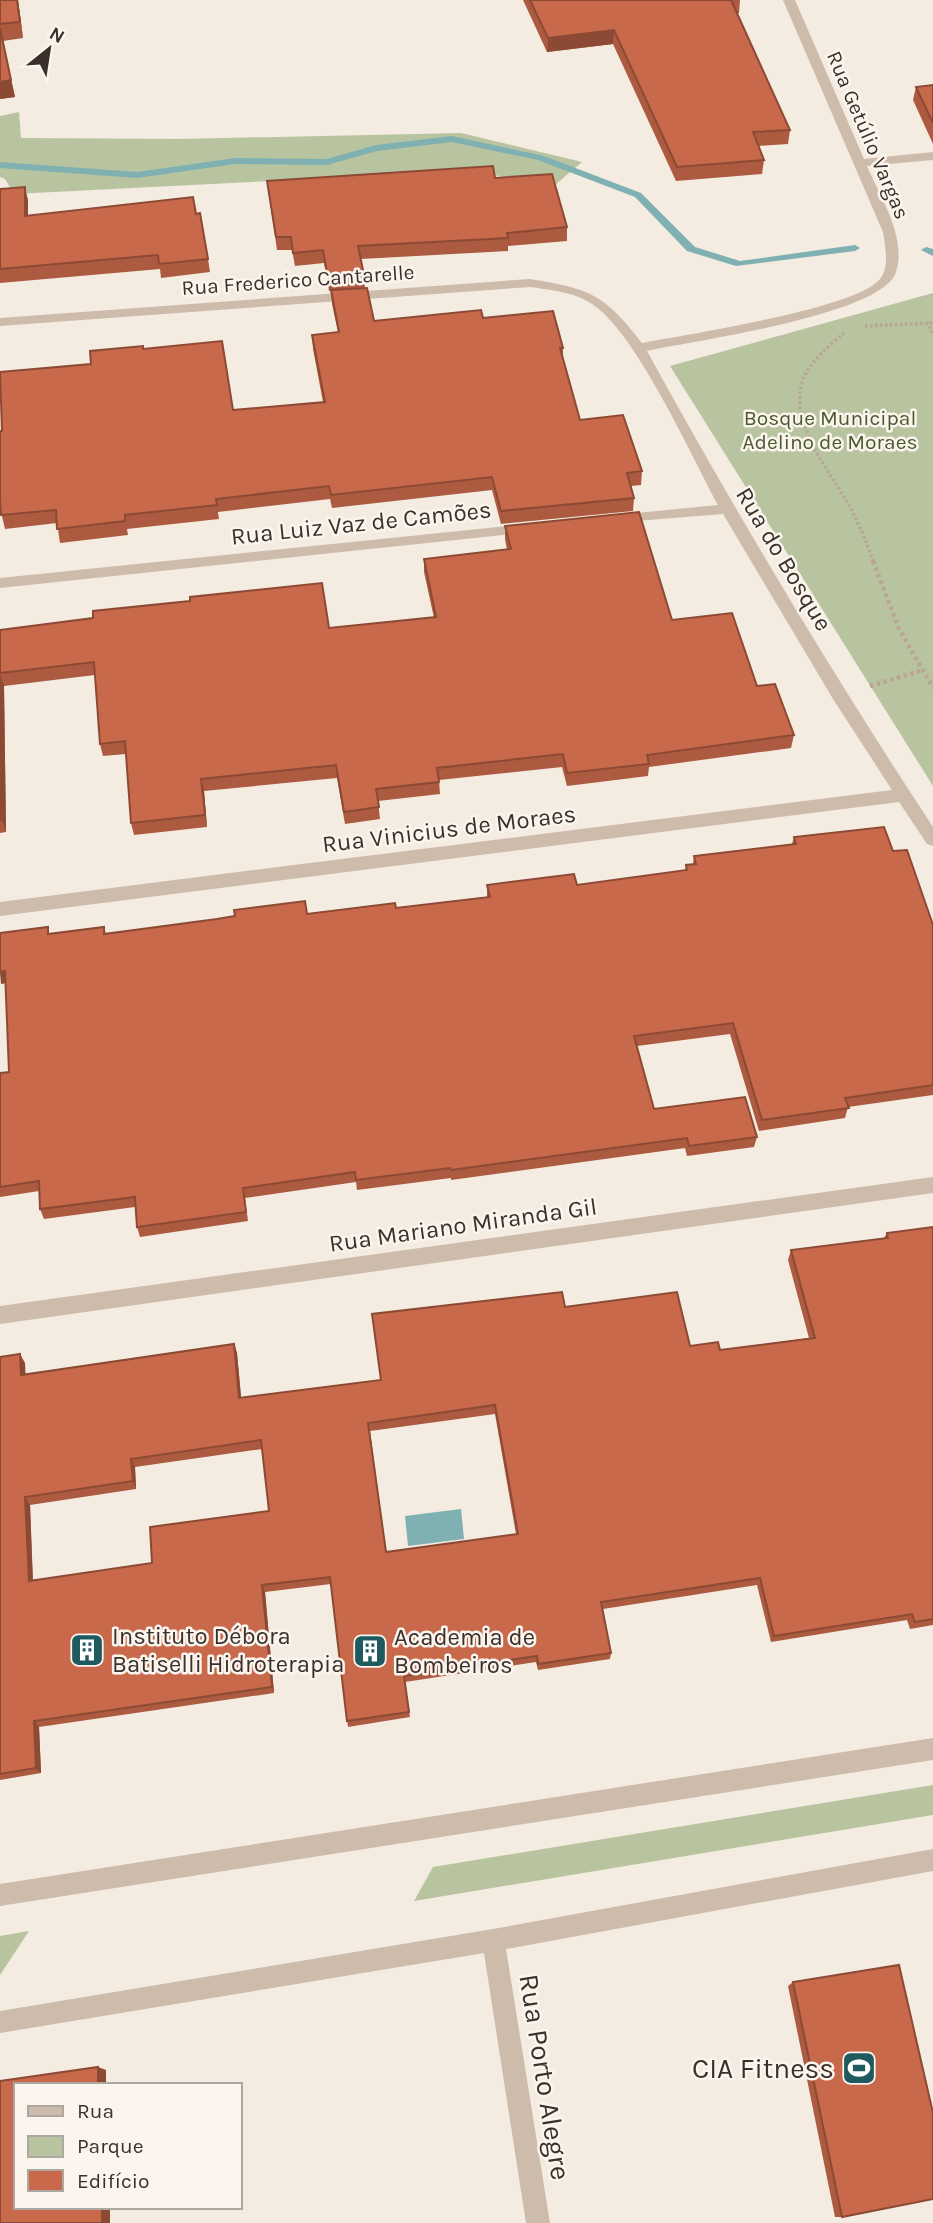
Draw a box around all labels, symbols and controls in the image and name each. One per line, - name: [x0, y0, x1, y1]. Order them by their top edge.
- north arrow: [14, 14, 84, 84]
- text: N: [46, 22, 68, 48]
- street label: Rua Getúlio Vargas: [822, 47, 914, 223]
- street label: Rua Frederico Cantarelle: [181, 260, 415, 300]
- park label: Bosque Municipal Adelino de Moraes: [742, 406, 918, 454]
- street label: Rua do Bosque: [730, 482, 838, 636]
- street label: Rua Luiz Vaz de Camões: [229, 495, 493, 551]
- street label: Rua Vinicius de Moraes: [321, 800, 577, 858]
- street label: Rua Mariano Miranda Gil: [327, 1192, 599, 1258]
- place label: Instituto Débora Batiselli Hidroterapia: [112, 1622, 344, 1678]
- place label: Academia de Bombeiros: [394, 1623, 535, 1679]
- building icon: Instituto Débora Batiselli Hidroterapia: [68, 1631, 106, 1669]
- building icon: Academia de Bombeiros: [351, 1632, 389, 1670]
- street label: Rua Porto Alegre: [512, 1972, 578, 2182]
- sports icon: CIA Fitness: [840, 2049, 878, 2087]
- place label: CIA Fitness: [692, 2052, 834, 2085]
- legend: [14, 2083, 242, 2209]
- text: Rua: [77, 2099, 114, 2123]
- text: Parque: [77, 2134, 144, 2158]
- text: Edifício: [77, 2169, 150, 2193]

